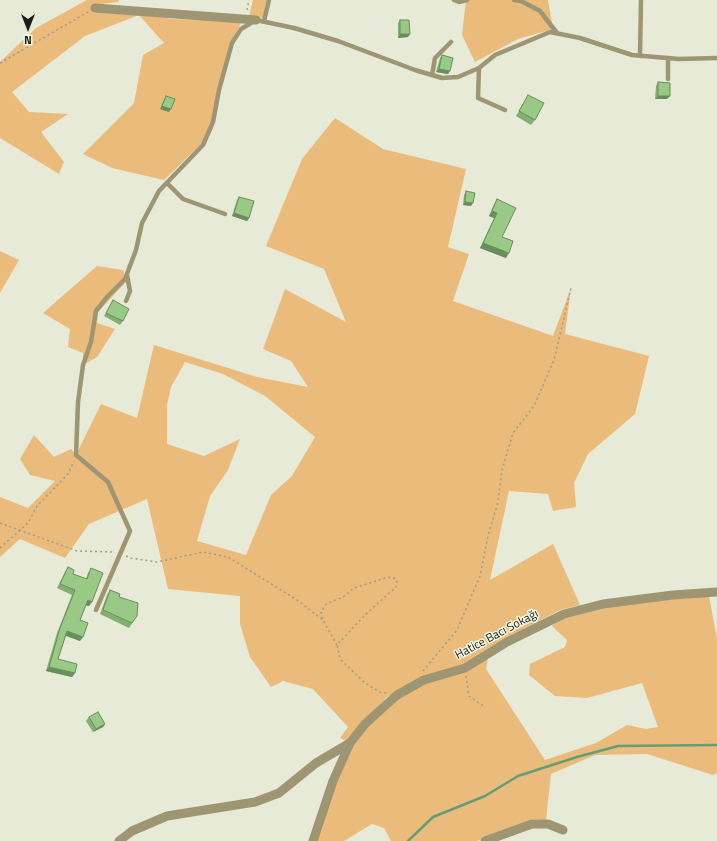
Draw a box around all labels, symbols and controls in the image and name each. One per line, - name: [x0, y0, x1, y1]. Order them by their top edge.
- north arrow: [8, 8, 48, 48]
- text: N: [24, 32, 32, 48]
- street label: Hatice Bacı Sokağı: [453, 607, 541, 663]

